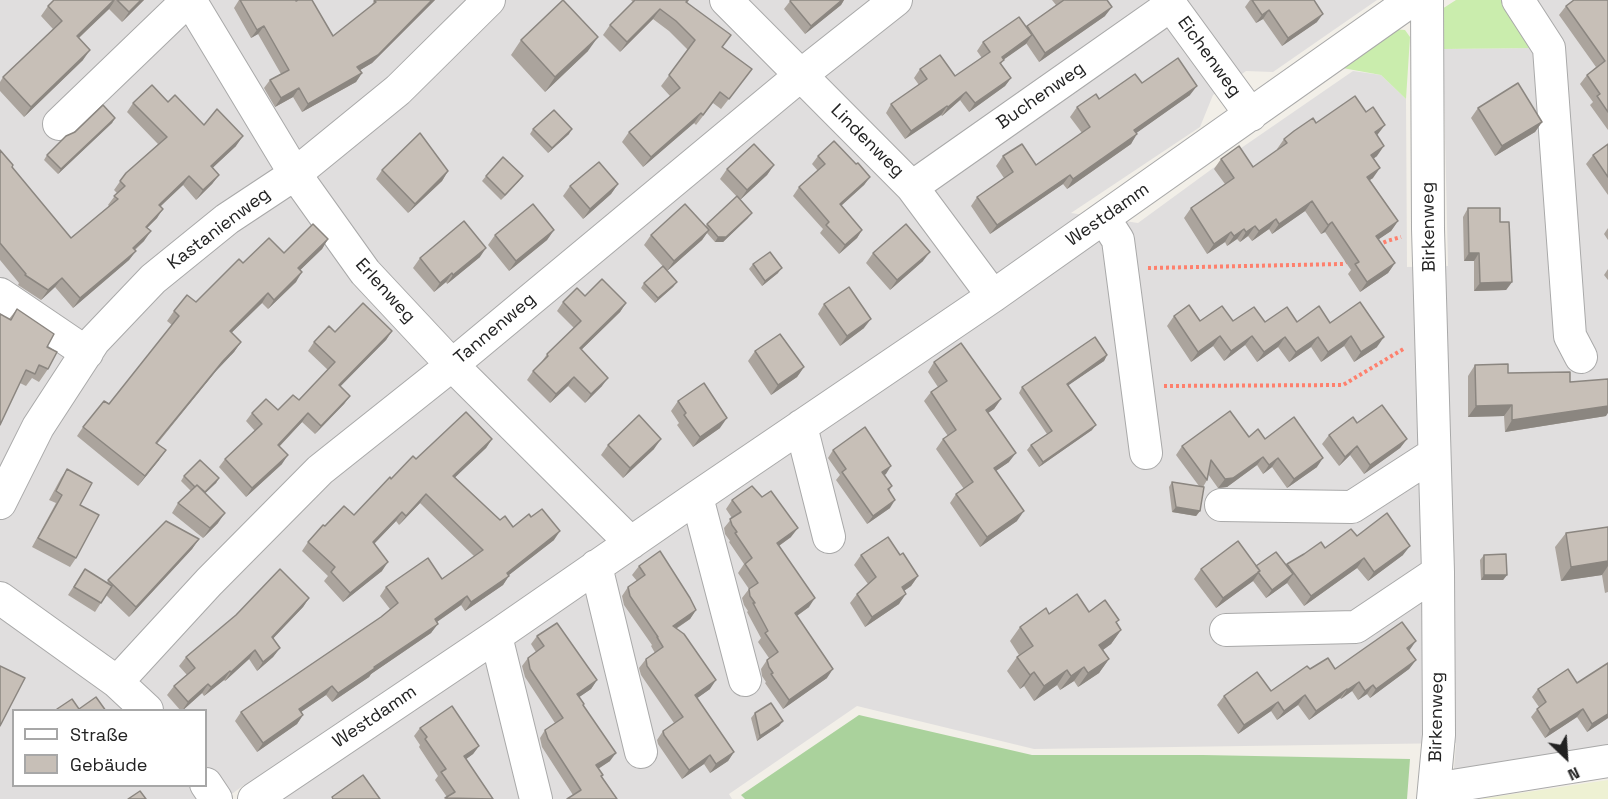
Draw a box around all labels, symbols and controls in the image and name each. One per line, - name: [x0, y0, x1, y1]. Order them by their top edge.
- street label: Eichenweg: [1173, 12, 1245, 102]
- street label: Buchenweg: [993, 58, 1089, 134]
- street label: Lindenweg: [826, 100, 908, 182]
- street label: Westdamm: [1062, 179, 1154, 251]
- street label: Birkenweg: [1417, 182, 1441, 272]
- street label: Kastanienweg: [164, 183, 274, 275]
- street label: Erlenweg: [350, 254, 420, 328]
- street label: Tannenweg: [450, 289, 540, 369]
- street label: Birkenweg: [1425, 672, 1449, 762]
- street label: Westdamm: [329, 681, 421, 753]
- legend: [12, 709, 207, 787]
- text: Straße: [70, 723, 128, 746]
- north arrow: [1536, 727, 1596, 787]
- text: Gebäude: [70, 753, 148, 776]
- text: N: [1565, 762, 1583, 786]

